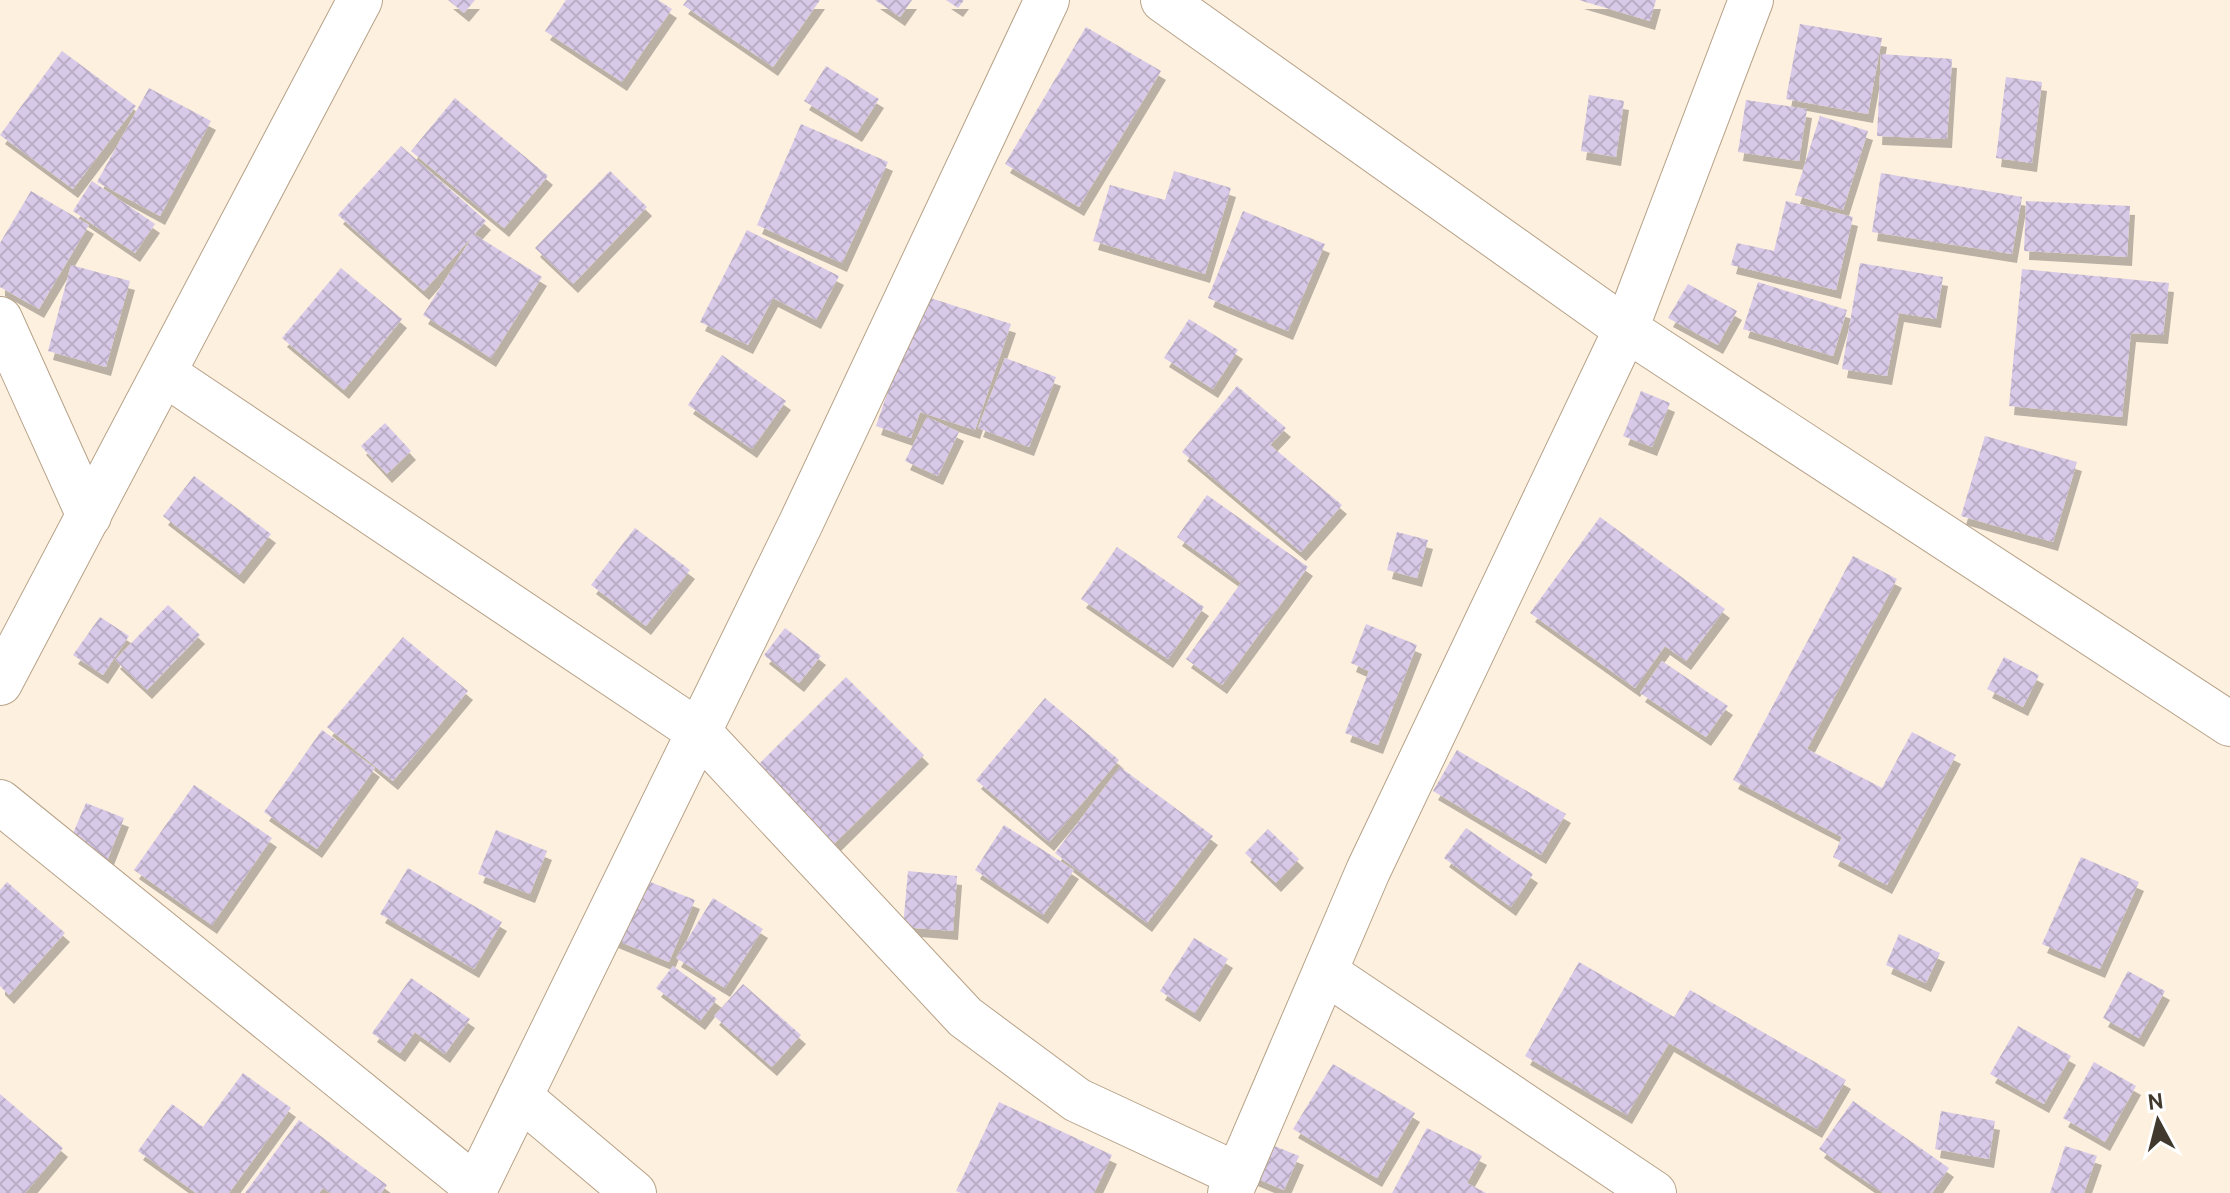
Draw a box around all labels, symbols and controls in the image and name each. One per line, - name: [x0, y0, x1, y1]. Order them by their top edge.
- north arrow: [2118, 1081, 2198, 1161]
- text: N: [2146, 1087, 2165, 1116]

